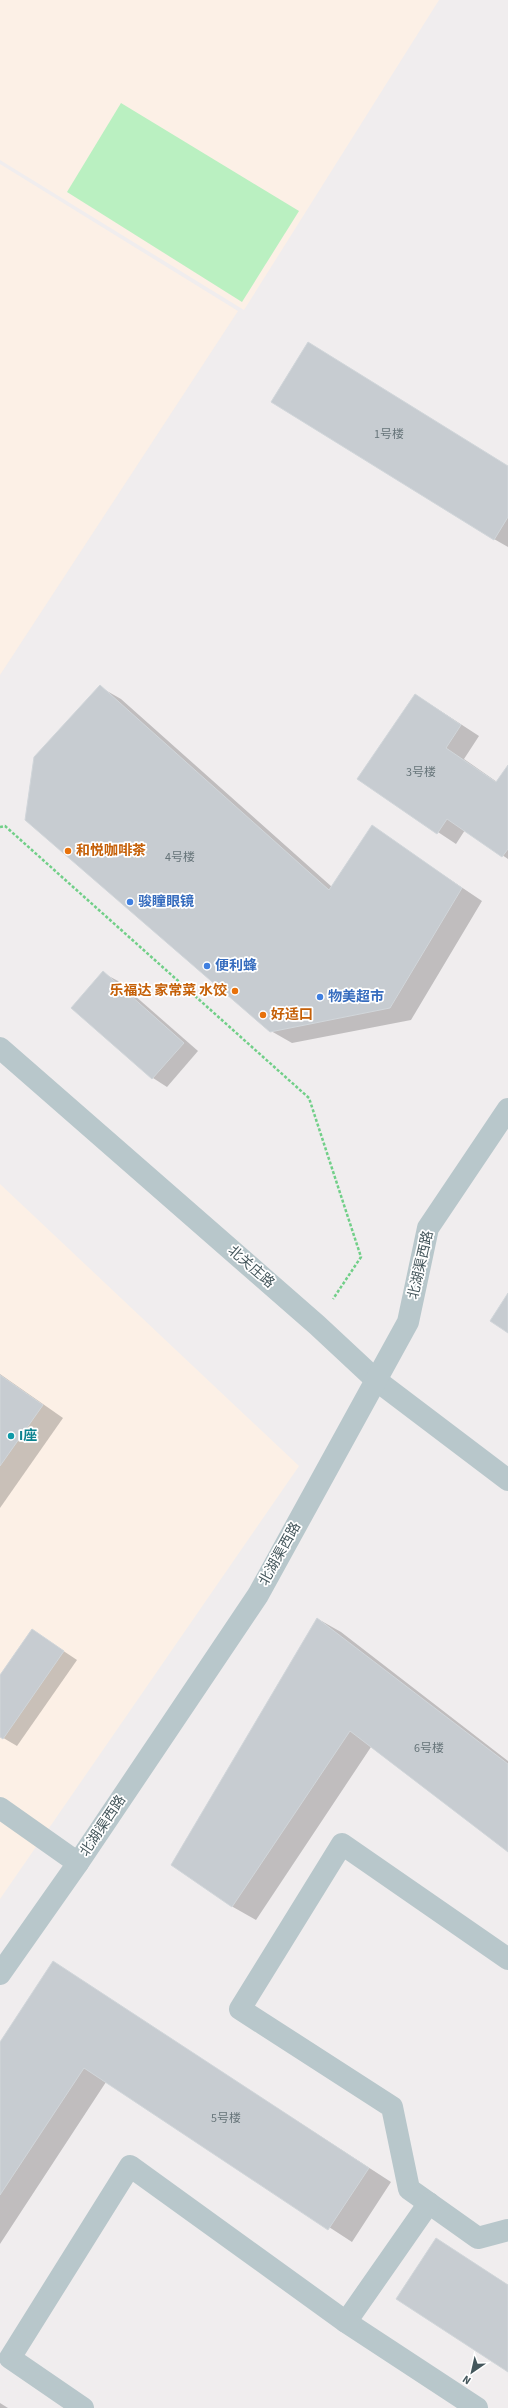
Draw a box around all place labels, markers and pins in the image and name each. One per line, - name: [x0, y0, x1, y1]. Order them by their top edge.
- place label: 和悦咖啡茶: [76, 841, 146, 861]
- marker: 和悦咖啡茶: [63, 846, 73, 856]
- place label: 骏瞳眼镜: [138, 892, 194, 912]
- marker: 骏瞳眼镜: [125, 897, 135, 907]
- place label: 便利蜂: [215, 956, 257, 976]
- marker: 便利蜂: [202, 961, 212, 971]
- place label: 乐福达 家常菜 水饺: [109, 981, 227, 1001]
- marker: 乐福达 家常菜 水饺: [230, 986, 240, 996]
- place label: 物美超市: [328, 987, 384, 1007]
- marker: 物美超市: [315, 992, 325, 1002]
- place label: 好适口: [271, 1005, 313, 1025]
- marker: 好适口: [258, 1010, 268, 1020]
- place label: I座: [19, 1426, 37, 1446]
- marker: I座: [6, 1431, 16, 1441]

